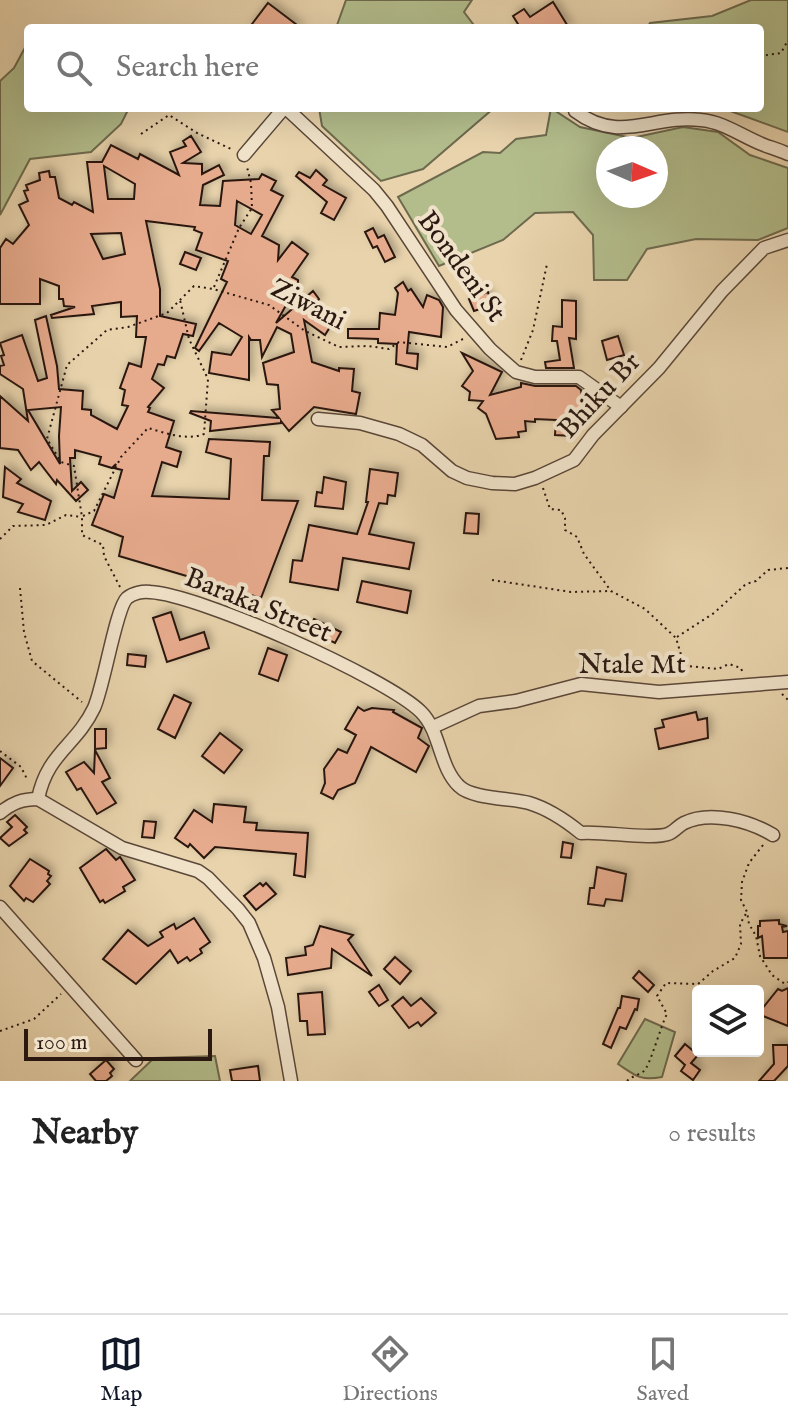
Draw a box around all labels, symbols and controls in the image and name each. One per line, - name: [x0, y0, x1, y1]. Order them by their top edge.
- search box: [24, 24, 764, 112]
- icon: search: [52, 46, 96, 90]
- text: Search here: [116, 49, 259, 87]
- north arrow: [596, 136, 668, 208]
- street label: Bondeni St: [409, 205, 513, 330]
- street label: Ziwani: [264, 271, 352, 339]
- street label: Bhiku Br: [551, 346, 649, 446]
- street label: Baraka Street: [179, 561, 337, 652]
- street label: Ntale Mt: [578, 648, 686, 683]
- map controls: [692, 985, 764, 1057]
- button: layers: [692, 985, 764, 1057]
- scale bar: [24, 1025, 212, 1061]
- text: 100 m: [36, 1029, 88, 1057]
- text: Nearby: [32, 1112, 138, 1155]
- text: 0 results: [668, 1117, 756, 1150]
- tab: Map: [99, 1332, 143, 1408]
- tab: Directions: [342, 1332, 438, 1408]
- tab: Saved: [637, 1332, 689, 1408]

